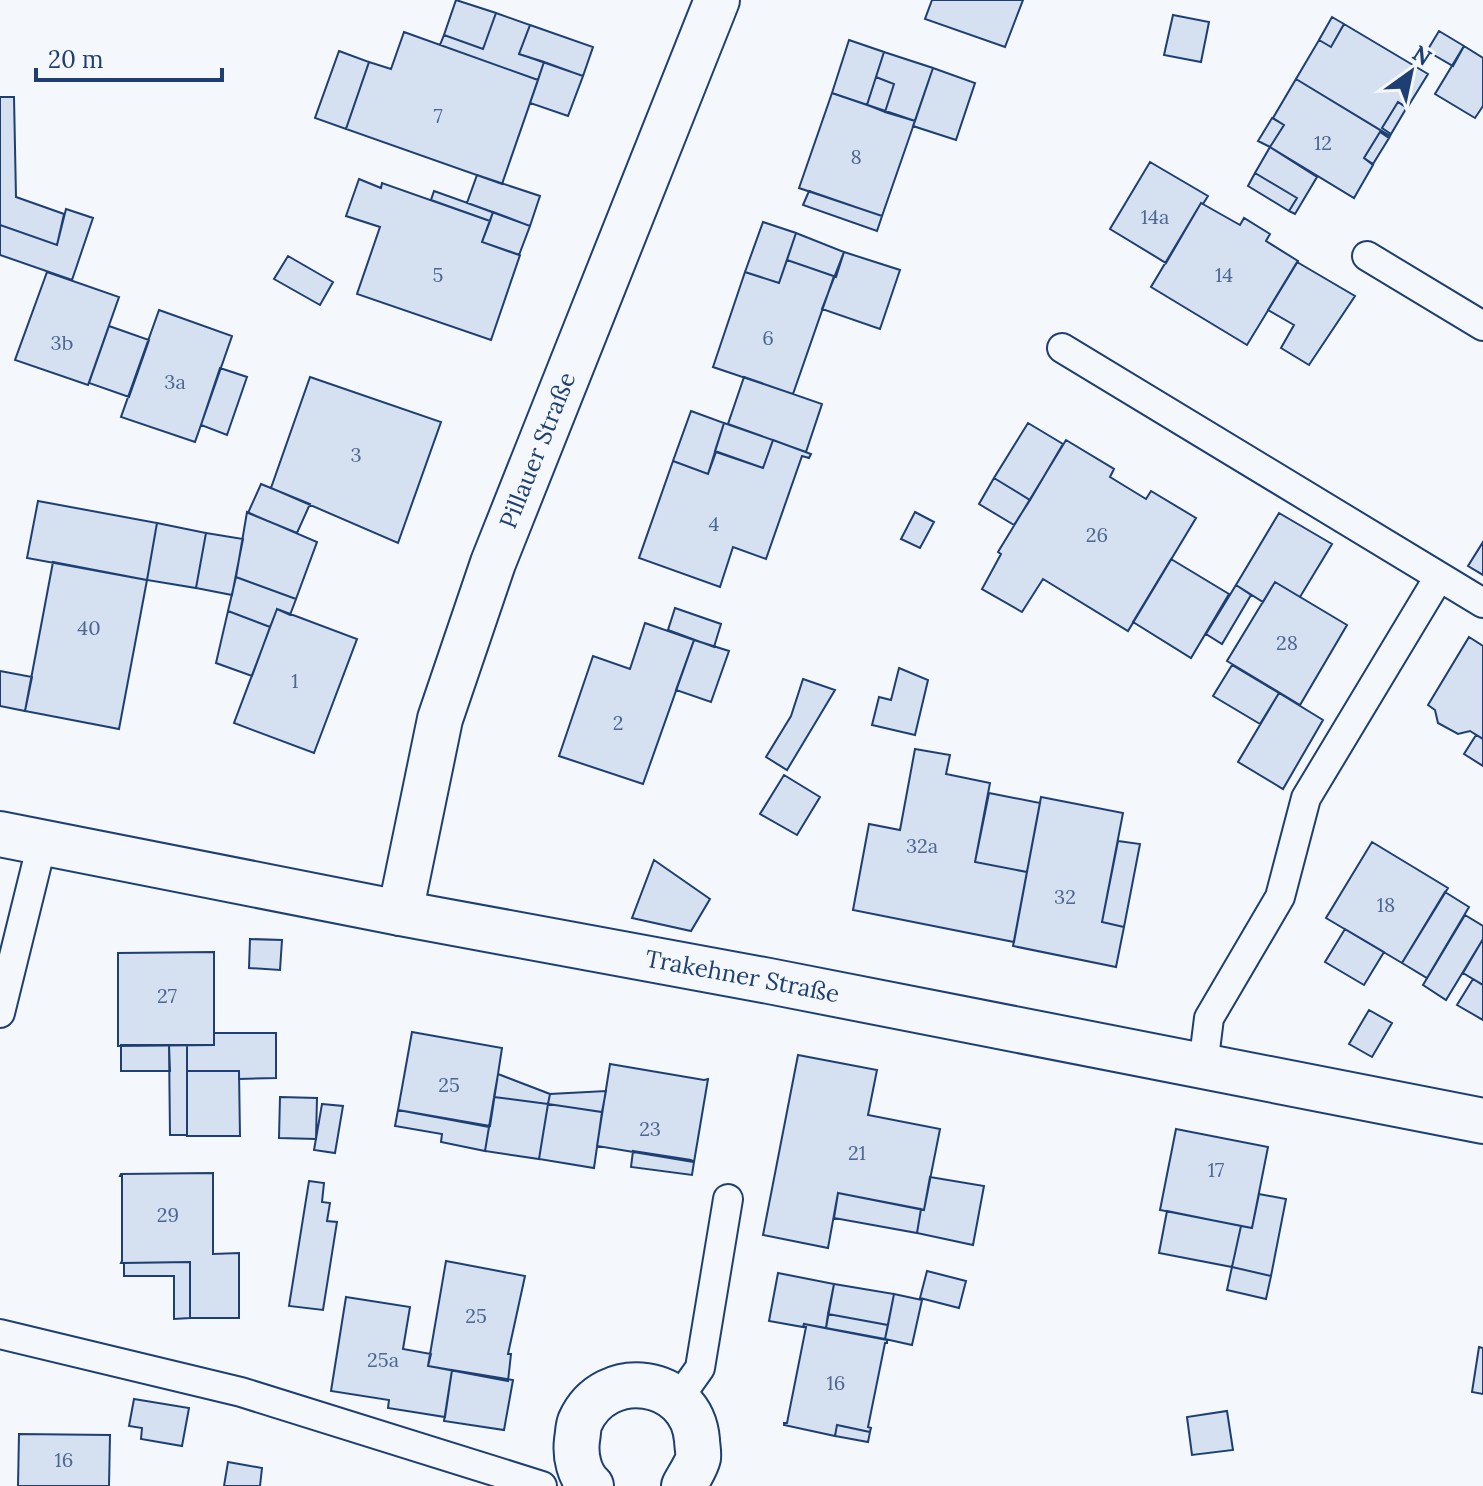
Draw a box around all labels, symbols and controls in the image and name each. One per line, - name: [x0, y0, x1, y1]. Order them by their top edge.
- scale bar: [36, 32, 222, 82]
- north arrow: [1371, 32, 1451, 112]
- text: N: [1407, 39, 1437, 72]
- text: 20 m: [48, 44, 104, 75]
- house number: 7: [433, 103, 443, 128]
- house number: 12: [1314, 130, 1332, 155]
- house number: 8: [850, 144, 862, 169]
- house number: 14a: [1141, 204, 1169, 229]
- house number: 5: [433, 262, 443, 287]
- house number: 14: [1215, 262, 1233, 287]
- house number: 6: [762, 325, 774, 350]
- house number: 3b: [51, 330, 73, 355]
- street label: Pillauer Straße: [492, 368, 582, 533]
- house number: 3a: [164, 369, 186, 394]
- house number: 3: [350, 442, 362, 467]
- house number: 4: [709, 511, 720, 536]
- house number: 26: [1086, 522, 1108, 547]
- house number: 40: [77, 615, 101, 640]
- house number: 28: [1276, 630, 1298, 655]
- house number: 1: [291, 668, 299, 693]
- house number: 2: [613, 710, 623, 735]
- house number: 32a: [906, 833, 938, 858]
- house number: 32: [1054, 884, 1076, 909]
- house number: 18: [1377, 892, 1395, 917]
- street label: Trakehner Straße: [643, 943, 842, 1009]
- house number: 27: [157, 983, 177, 1008]
- house number: 25: [438, 1072, 460, 1097]
- house number: 23: [639, 1116, 661, 1141]
- house number: 21: [848, 1140, 866, 1165]
- house number: 17: [1208, 1157, 1224, 1182]
- house number: 29: [157, 1202, 179, 1227]
- house number: 25: [465, 1303, 487, 1328]
- house number: 25a: [367, 1347, 399, 1372]
- house number: 16: [827, 1370, 845, 1395]
- house number: 16: [55, 1447, 73, 1472]

